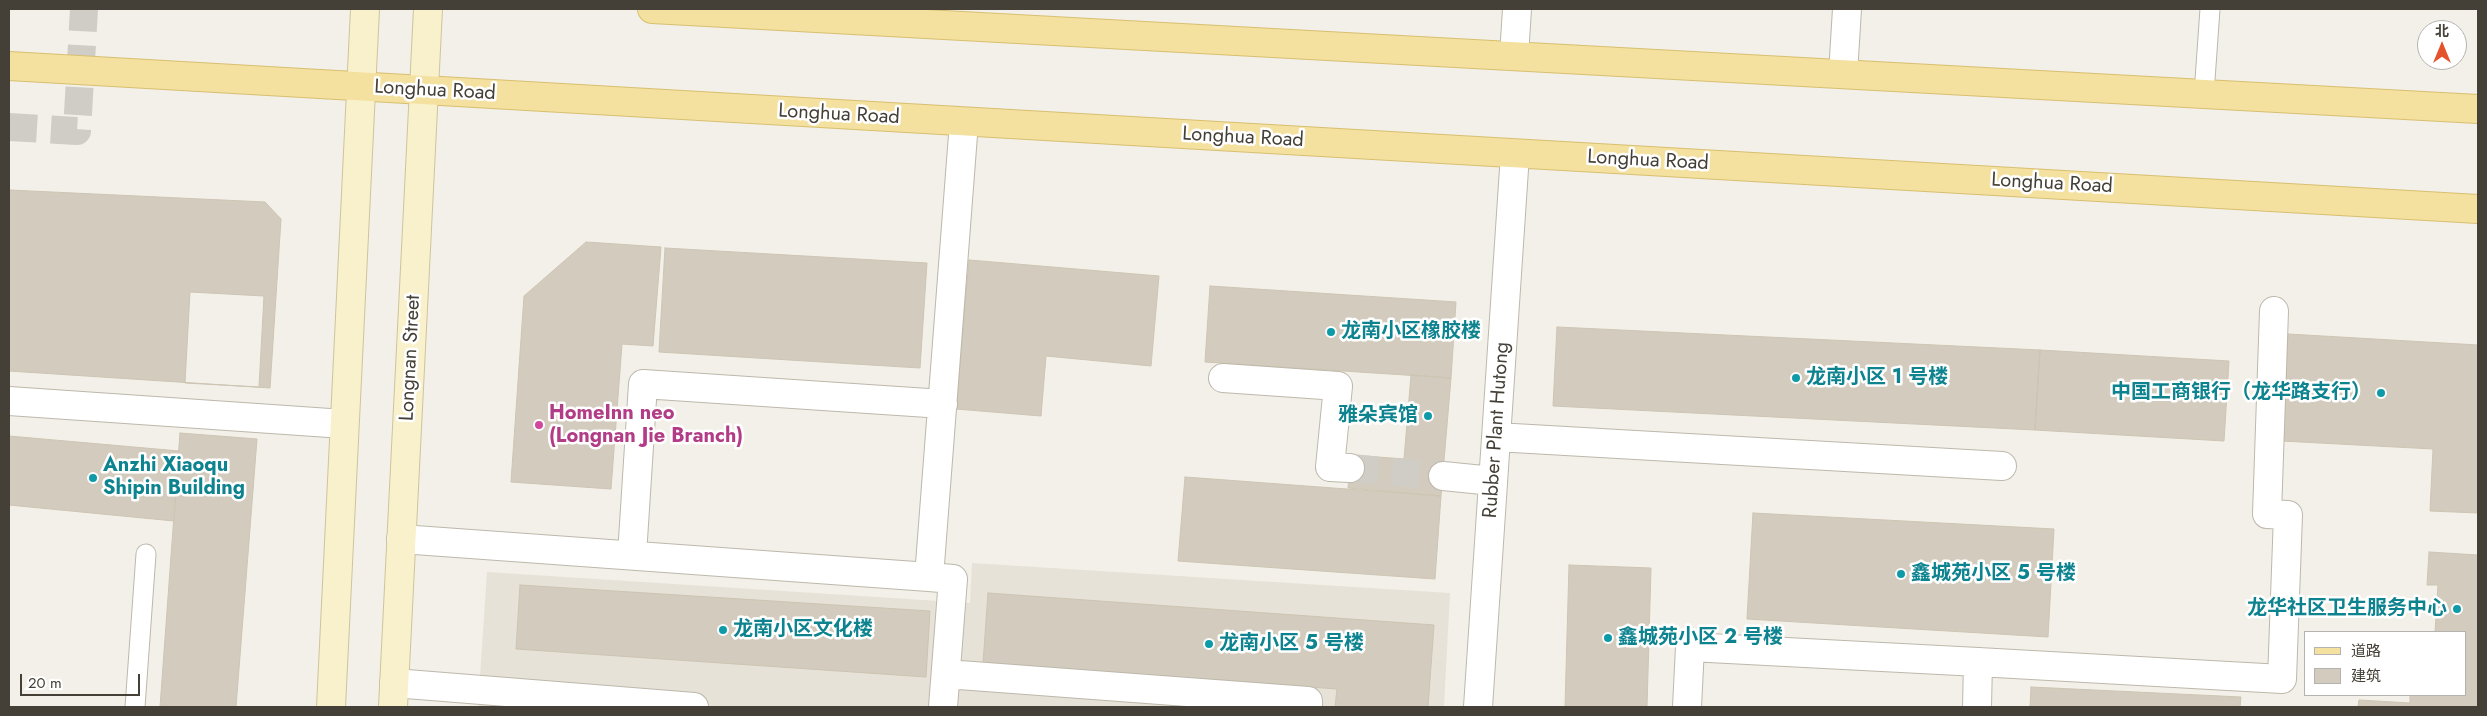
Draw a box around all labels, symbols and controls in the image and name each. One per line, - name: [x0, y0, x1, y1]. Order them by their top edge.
- north arrow: [2417, 20, 2467, 70]
- text: 北: [2435, 21, 2449, 41]
- street label: Longhua Road: [374, 76, 496, 106]
- street label: Longhua Road: [778, 100, 900, 130]
- street label: Longhua Road: [1182, 123, 1304, 153]
- street label: Longhua Road: [1587, 146, 1709, 176]
- street label: Longhua Road: [1991, 169, 2113, 199]
- street label: Longnan Street: [396, 294, 426, 422]
- place label: 龙南小区橡胶楼: [1341, 320, 1481, 344]
- marker: 龙南小区橡胶楼: [1325, 326, 1337, 338]
- street label: Rubber Plant Hutong: [1479, 341, 1515, 519]
- place label: 龙南小区 1 号楼: [1806, 366, 1948, 390]
- marker: 龙南小区 1 号楼: [1790, 372, 1802, 384]
- place label: 中国工商银行（龙华路支行）: [2111, 381, 2371, 405]
- marker: 中国工商银行（龙华路支行）: [2375, 387, 2387, 399]
- place label: HomeInn neo (Longnan Jie Branch): [549, 402, 743, 449]
- place label: 雅朵宾馆: [1338, 404, 1418, 428]
- marker: 雅朵宾馆: [1422, 410, 1434, 422]
- marker: HomeInn neo (Longnan Jie Branch): [533, 419, 545, 431]
- place label: Anzhi Xiaoqu Shipin Building: [103, 454, 245, 501]
- marker: Anzhi Xiaoqu Shipin Building: [87, 472, 99, 484]
- place label: 鑫城苑小区 5 号楼: [1911, 562, 2076, 586]
- marker: 鑫城苑小区 5 号楼: [1895, 568, 1907, 580]
- place label: 龙华社区卫生服务中心: [2247, 597, 2447, 621]
- marker: 龙华社区卫生服务中心: [2451, 603, 2463, 615]
- place label: 龙南小区文化楼: [733, 618, 873, 642]
- marker: 龙南小区文化楼: [717, 624, 729, 636]
- place label: 鑫城苑小区 2 号楼: [1618, 626, 1783, 650]
- legend: [2304, 631, 2467, 696]
- place label: 龙南小区 5 号楼: [1219, 632, 1364, 656]
- marker: 鑫城苑小区 2 号楼: [1602, 632, 1614, 644]
- marker: 龙南小区 5 号楼: [1203, 638, 1215, 650]
- text: 道路: [2351, 640, 2381, 662]
- scale bar: [22, 664, 142, 696]
- text: 建筑: [2351, 665, 2381, 687]
- text: 20 m: [28, 672, 62, 694]

